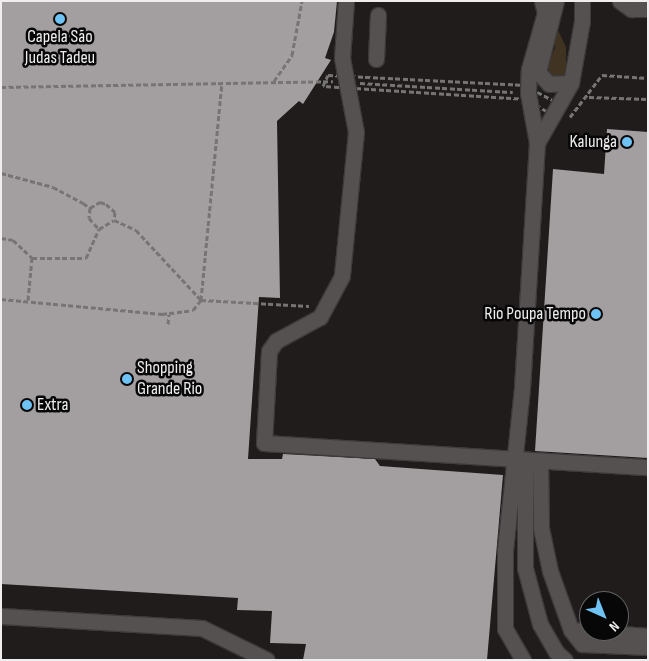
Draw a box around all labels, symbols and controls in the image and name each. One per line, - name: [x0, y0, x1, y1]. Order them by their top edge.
- marker: Capela São Judas Tadeu: [54, 13, 66, 25]
- place label: Capela São Judas Tadeu: [25, 27, 95, 70]
- place label: Kalunga: [570, 131, 617, 153]
- marker: Kalunga: [621, 136, 633, 148]
- place label: Rio Poupa Tempo: [484, 303, 586, 325]
- marker: Rio Poupa Tempo: [590, 308, 602, 320]
- place label: Shopping Grande Rio: [137, 358, 202, 400]
- marker: Shopping Grande Rio: [121, 373, 133, 385]
- place label: Extra: [37, 394, 68, 416]
- marker: Extra: [21, 399, 33, 411]
- north arrow: [579, 591, 629, 641]
- text: N: [605, 618, 623, 635]

